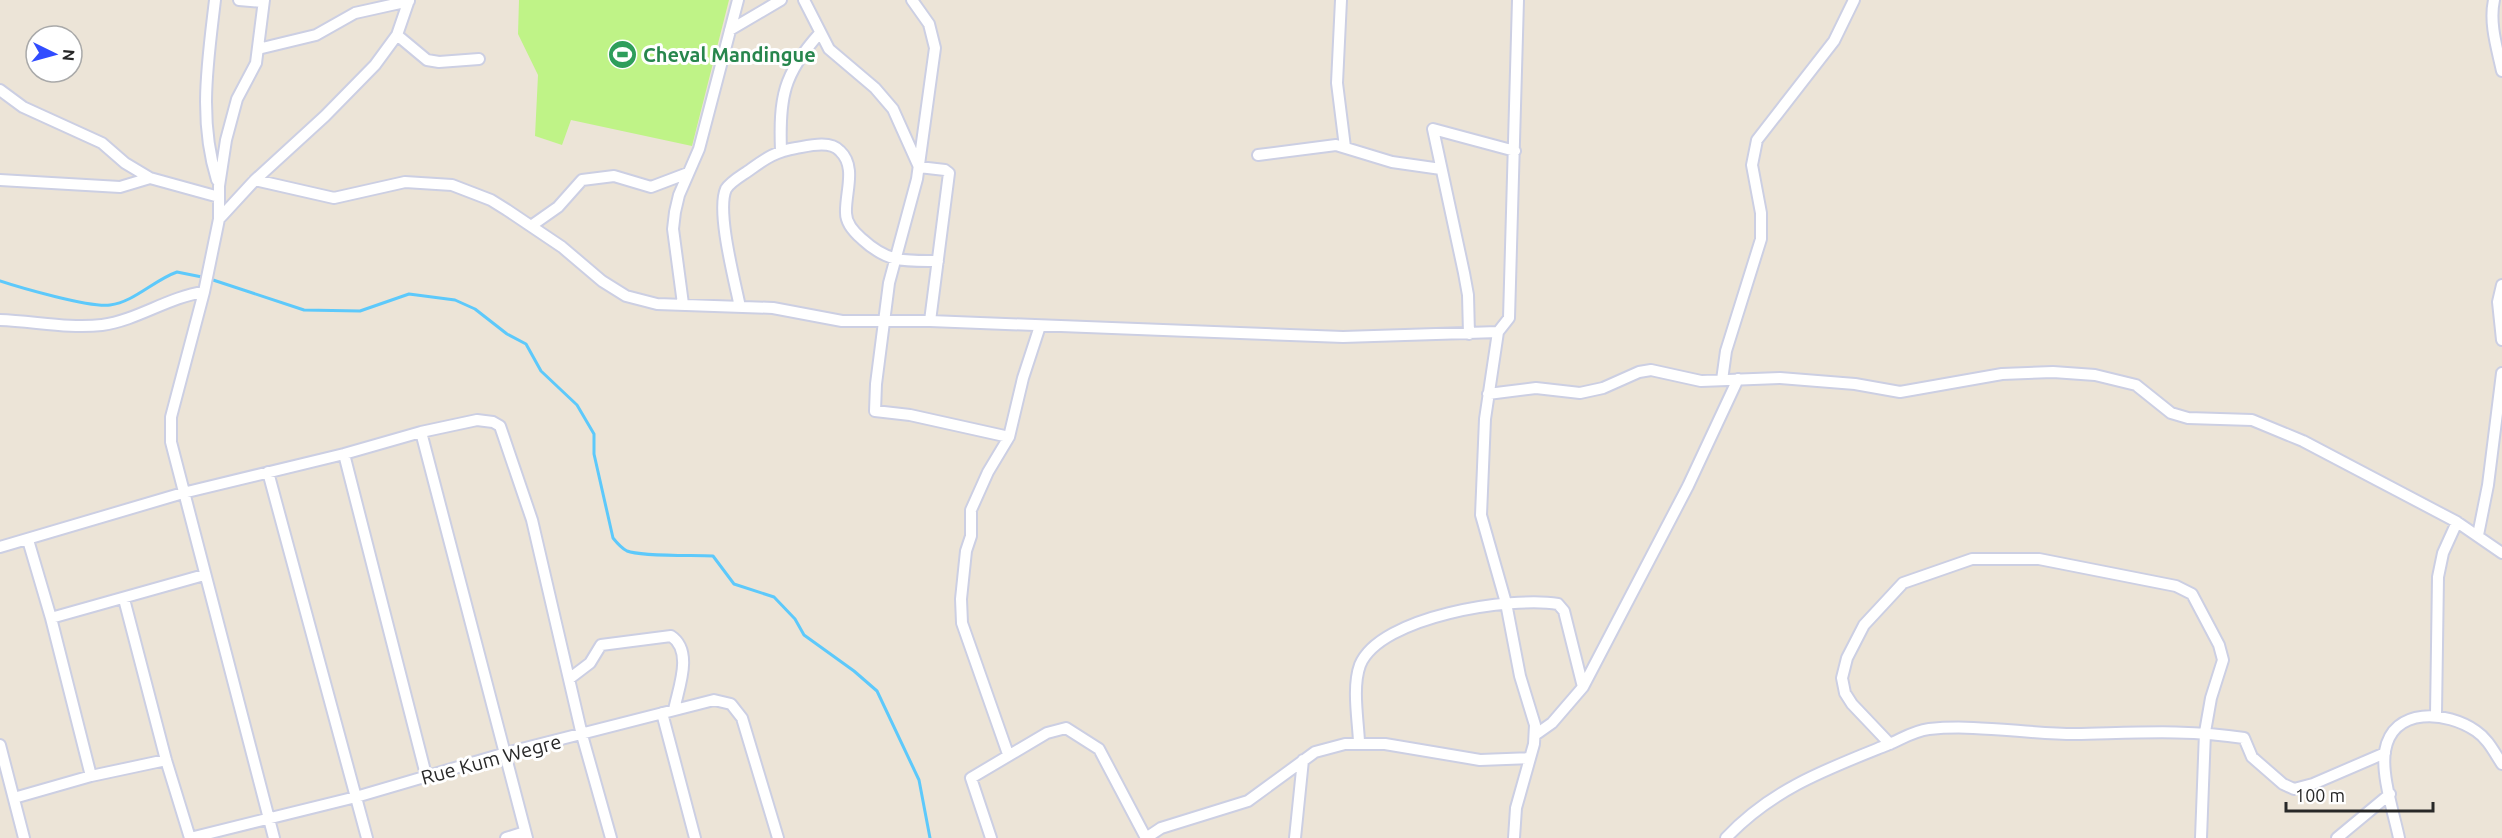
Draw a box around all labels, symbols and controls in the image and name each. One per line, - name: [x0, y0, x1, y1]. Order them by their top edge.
- north arrow: [24, 24, 84, 84]
- sports icon: Cheval Mandingue: [606, 38, 638, 70]
- place label: Cheval Mandingue: [643, 43, 816, 66]
- text: N: [59, 49, 78, 62]
- street label: Rue Kum Wegre: [418, 729, 564, 789]
- scale bar: [2286, 775, 2433, 813]
- text: 100 m: [2295, 785, 2345, 805]

